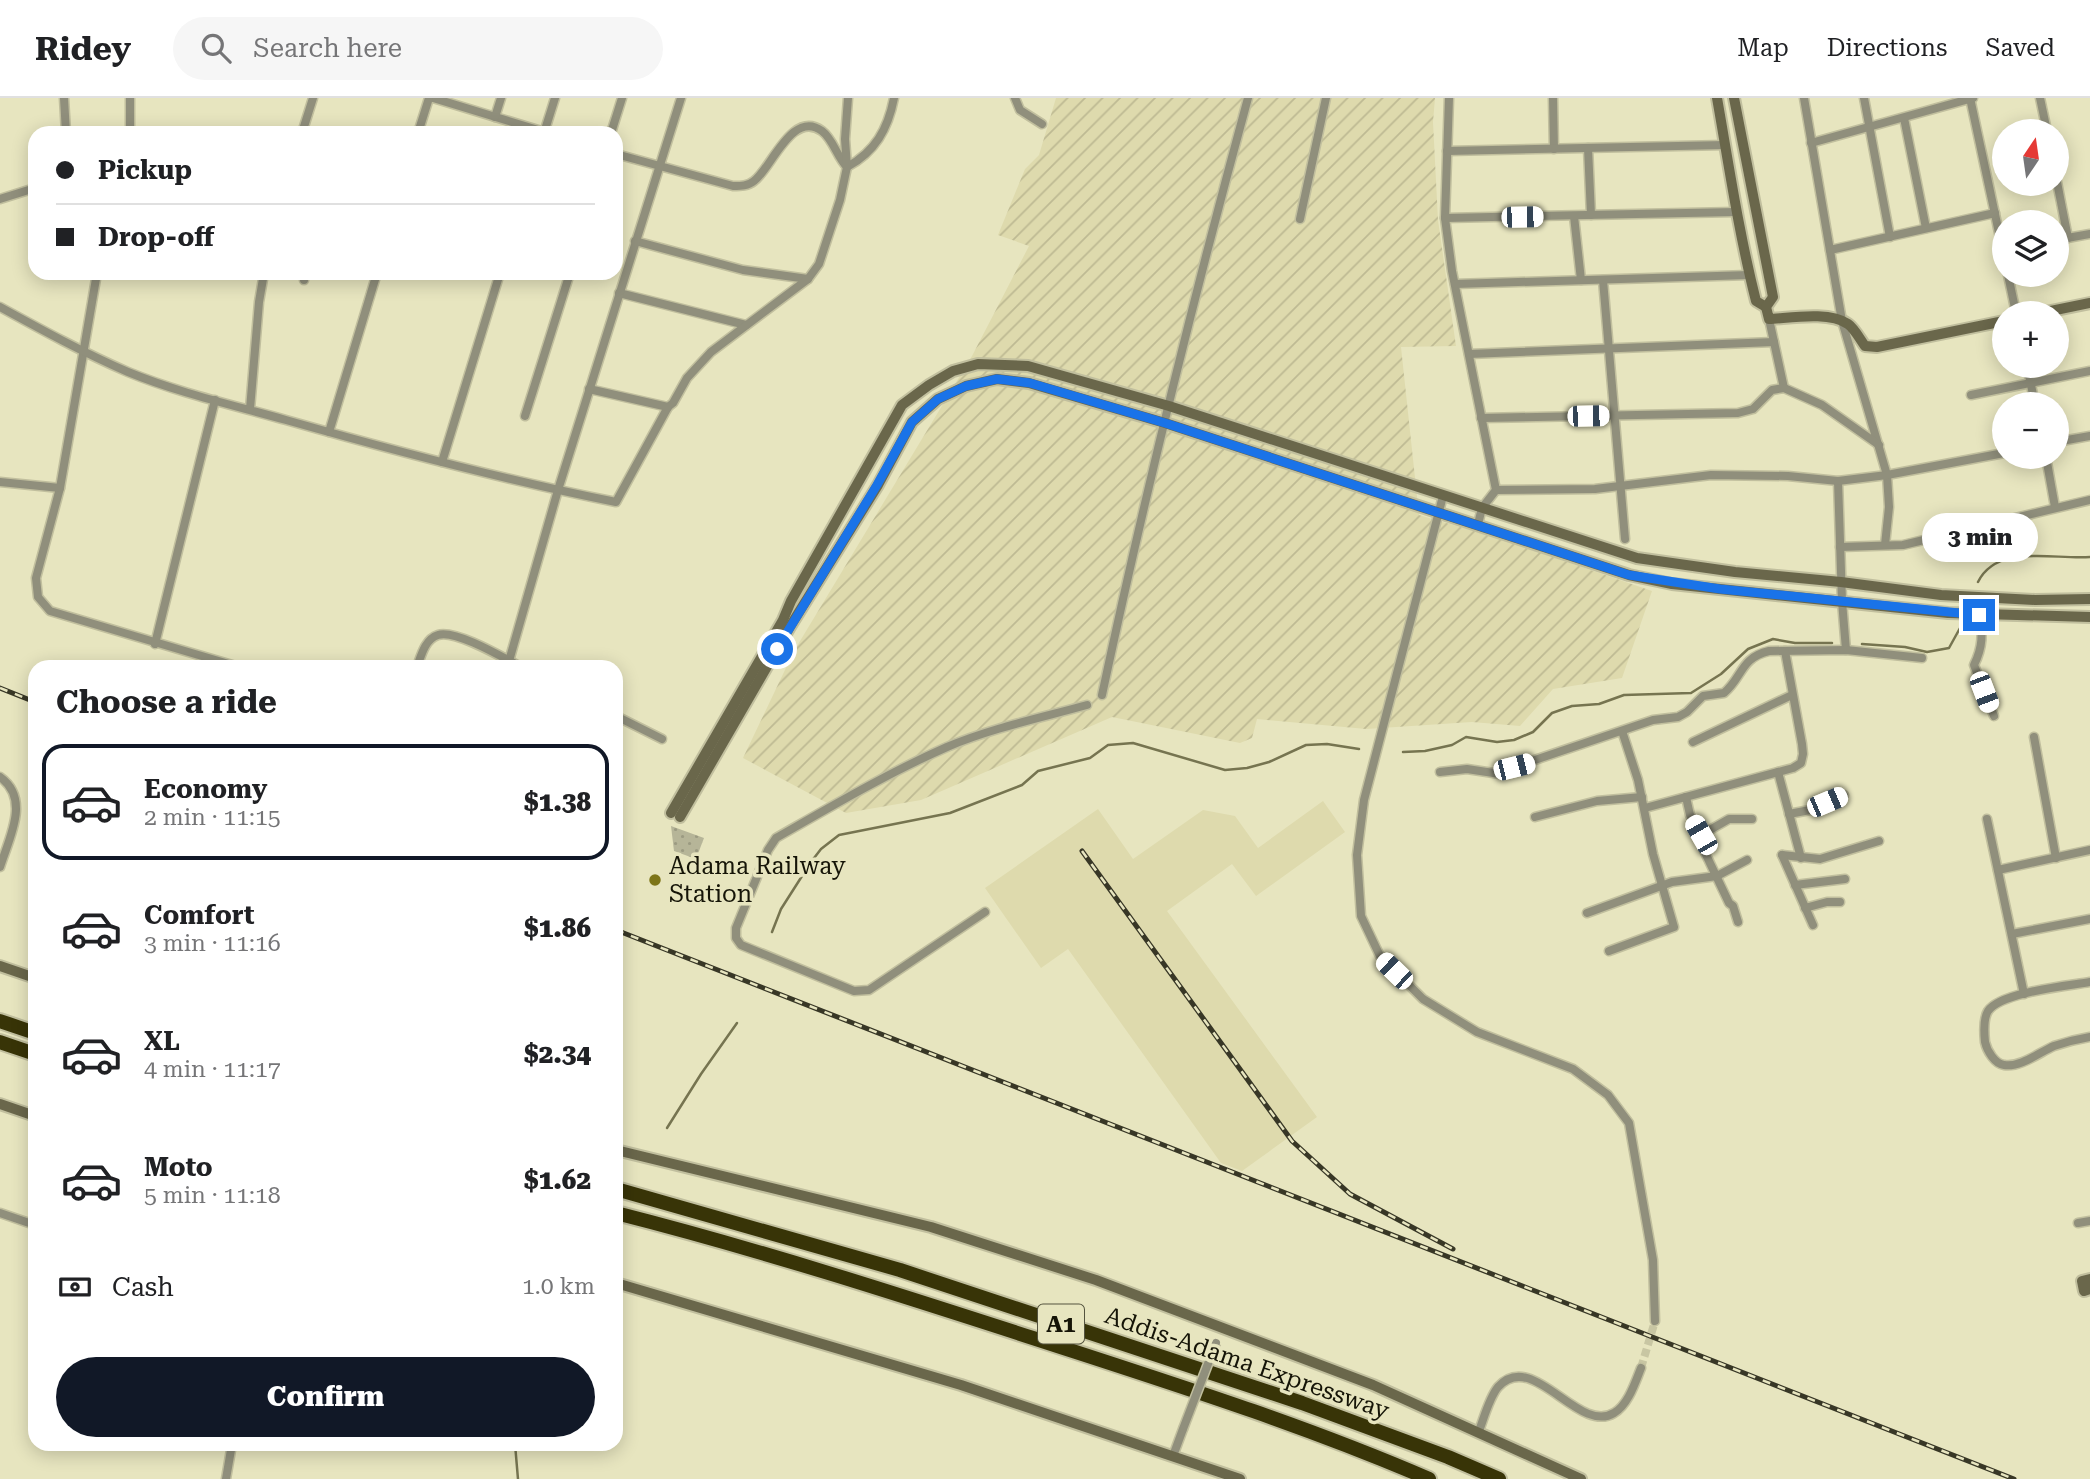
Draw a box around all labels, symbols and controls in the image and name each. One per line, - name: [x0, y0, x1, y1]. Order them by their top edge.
- search box: [173, 17, 663, 80]
- text: Ridey: [35, 29, 131, 68]
- icon: search: [197, 29, 235, 67]
- text: Search here: [253, 33, 402, 63]
- text: Map: [1737, 34, 1789, 62]
- text: Directions: [1827, 34, 1947, 62]
- text: Saved: [1985, 34, 2055, 62]
- north arrow: [1992, 119, 2068, 196]
- map controls: [1992, 119, 2069, 469]
- text: Pickup: [98, 155, 192, 185]
- car: [1501, 206, 1544, 228]
- button: layers: [1992, 210, 2069, 287]
- text: Drop-off: [98, 222, 214, 252]
- button: +: [1992, 301, 2069, 378]
- button: −: [1992, 392, 2069, 469]
- car: [1567, 405, 1610, 427]
- callout: 3 min: [1921, 514, 2037, 562]
- text: 3 min: [1948, 524, 2012, 551]
- route end: [1963, 599, 1995, 631]
- route start: [761, 633, 793, 665]
- car: [1967, 669, 2002, 715]
- text: Choose a ride: [56, 683, 277, 721]
- car: [1492, 752, 1537, 782]
- icon: car: [60, 771, 123, 834]
- text: Economy: [144, 774, 267, 804]
- car: [1804, 784, 1851, 820]
- text: $1.38: [524, 787, 591, 817]
- text: 2 min · 11:15: [144, 804, 281, 831]
- car: [1682, 812, 1721, 858]
- place label: Adama Railway Station: [669, 852, 847, 908]
- marker: Adama Railway Station: [647, 872, 663, 888]
- icon: car: [60, 897, 123, 960]
- text: Comfort: [144, 900, 254, 930]
- text: $1.86: [524, 913, 591, 943]
- text: 3 min · 11:16: [144, 930, 281, 957]
- car: [1372, 949, 1417, 993]
- icon: car: [60, 1023, 123, 1086]
- text: XL: [144, 1026, 180, 1056]
- text: $2.34: [524, 1039, 591, 1069]
- text: 4 min · 11:17: [144, 1056, 281, 1083]
- icon: car: [60, 1149, 123, 1212]
- text: Moto: [144, 1152, 213, 1182]
- text: $1.62: [524, 1165, 591, 1195]
- text: 5 min · 11:18: [144, 1182, 281, 1209]
- icon: cash: [56, 1268, 94, 1306]
- text: Cash: [112, 1272, 174, 1302]
- text: 1.0 km: [522, 1273, 595, 1300]
- street label: Addis-Adama Expressway: [1101, 1301, 1394, 1425]
- road number: A1: [1038, 1304, 1084, 1344]
- button: Confirm: [56, 1357, 595, 1437]

